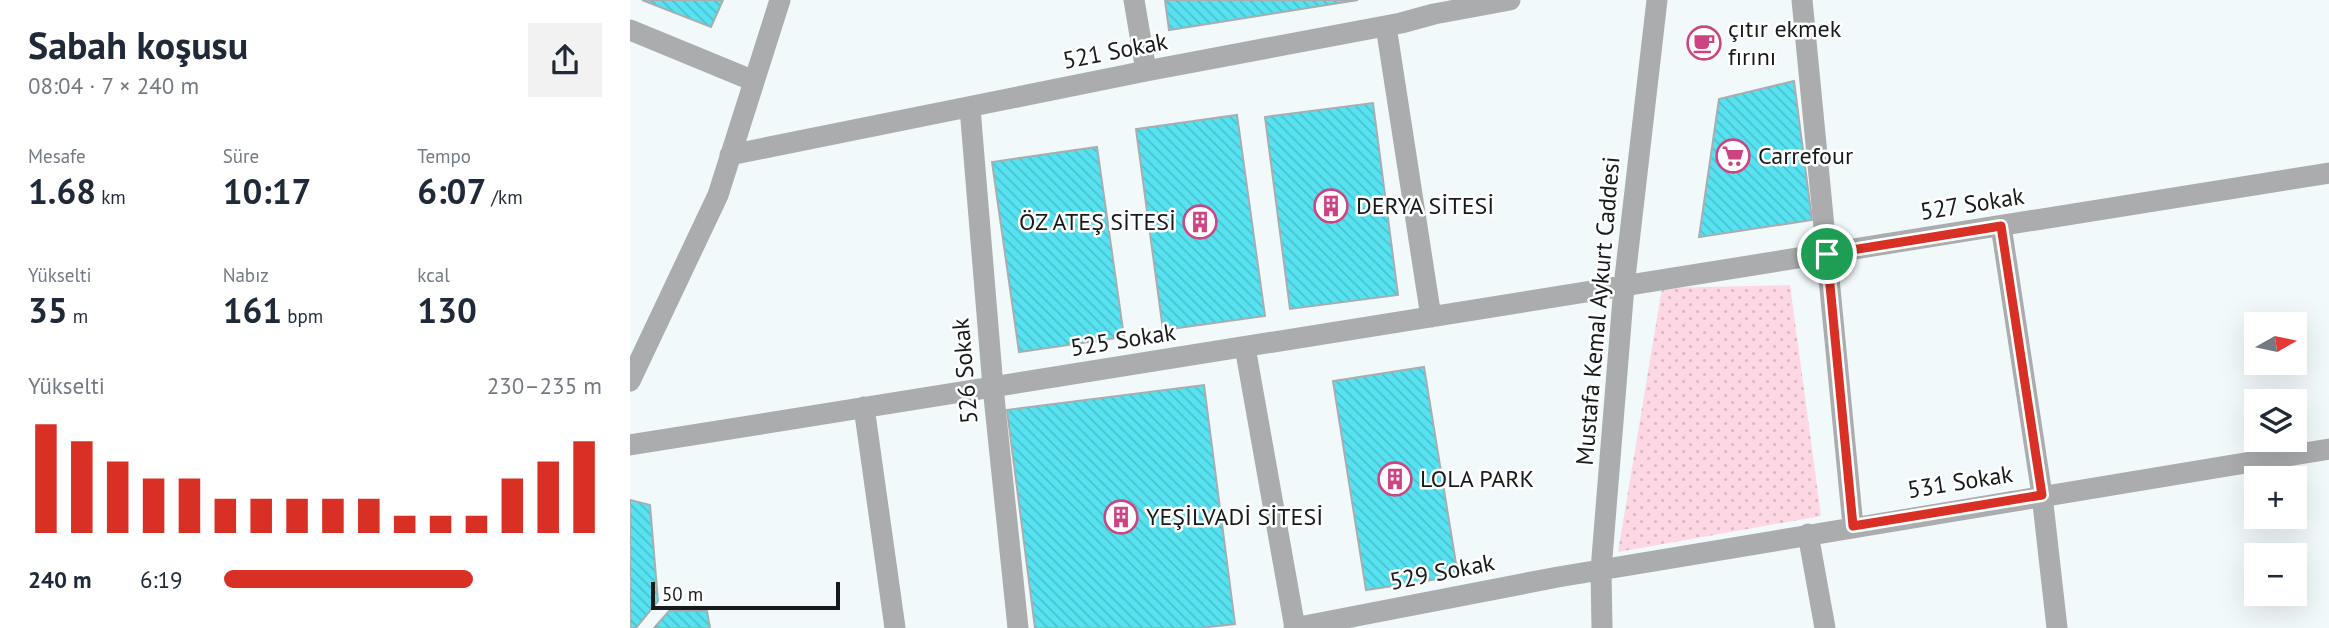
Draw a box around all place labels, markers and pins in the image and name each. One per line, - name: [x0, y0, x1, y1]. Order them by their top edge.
- place label: çıtır ekmek fırını: [1728, 13, 1842, 72]
- cafe icon: çıtır ekmek fırını: [1685, 24, 1723, 62]
- supermarket icon: Carrefour: [1714, 137, 1752, 175]
- place label: Carrefour: [1758, 140, 1853, 171]
- building icon: DERYA SİTESİ: [1312, 187, 1350, 225]
- place label: DERYA SİTESİ: [1356, 190, 1494, 221]
- building icon: ÖZ ATEŞ SİTESİ: [1181, 203, 1219, 241]
- place label: ÖZ ATEŞ SİTESİ: [1019, 206, 1176, 237]
- pin: [1797, 224, 1857, 284]
- building icon: LOLA PARK: [1376, 460, 1414, 498]
- place label: LOLA PARK: [1420, 463, 1534, 494]
- building icon: YEŞİLVADİ SİTESİ: [1102, 498, 1140, 536]
- place label: YEŞİLVADİ SİTESİ: [1146, 501, 1323, 532]

